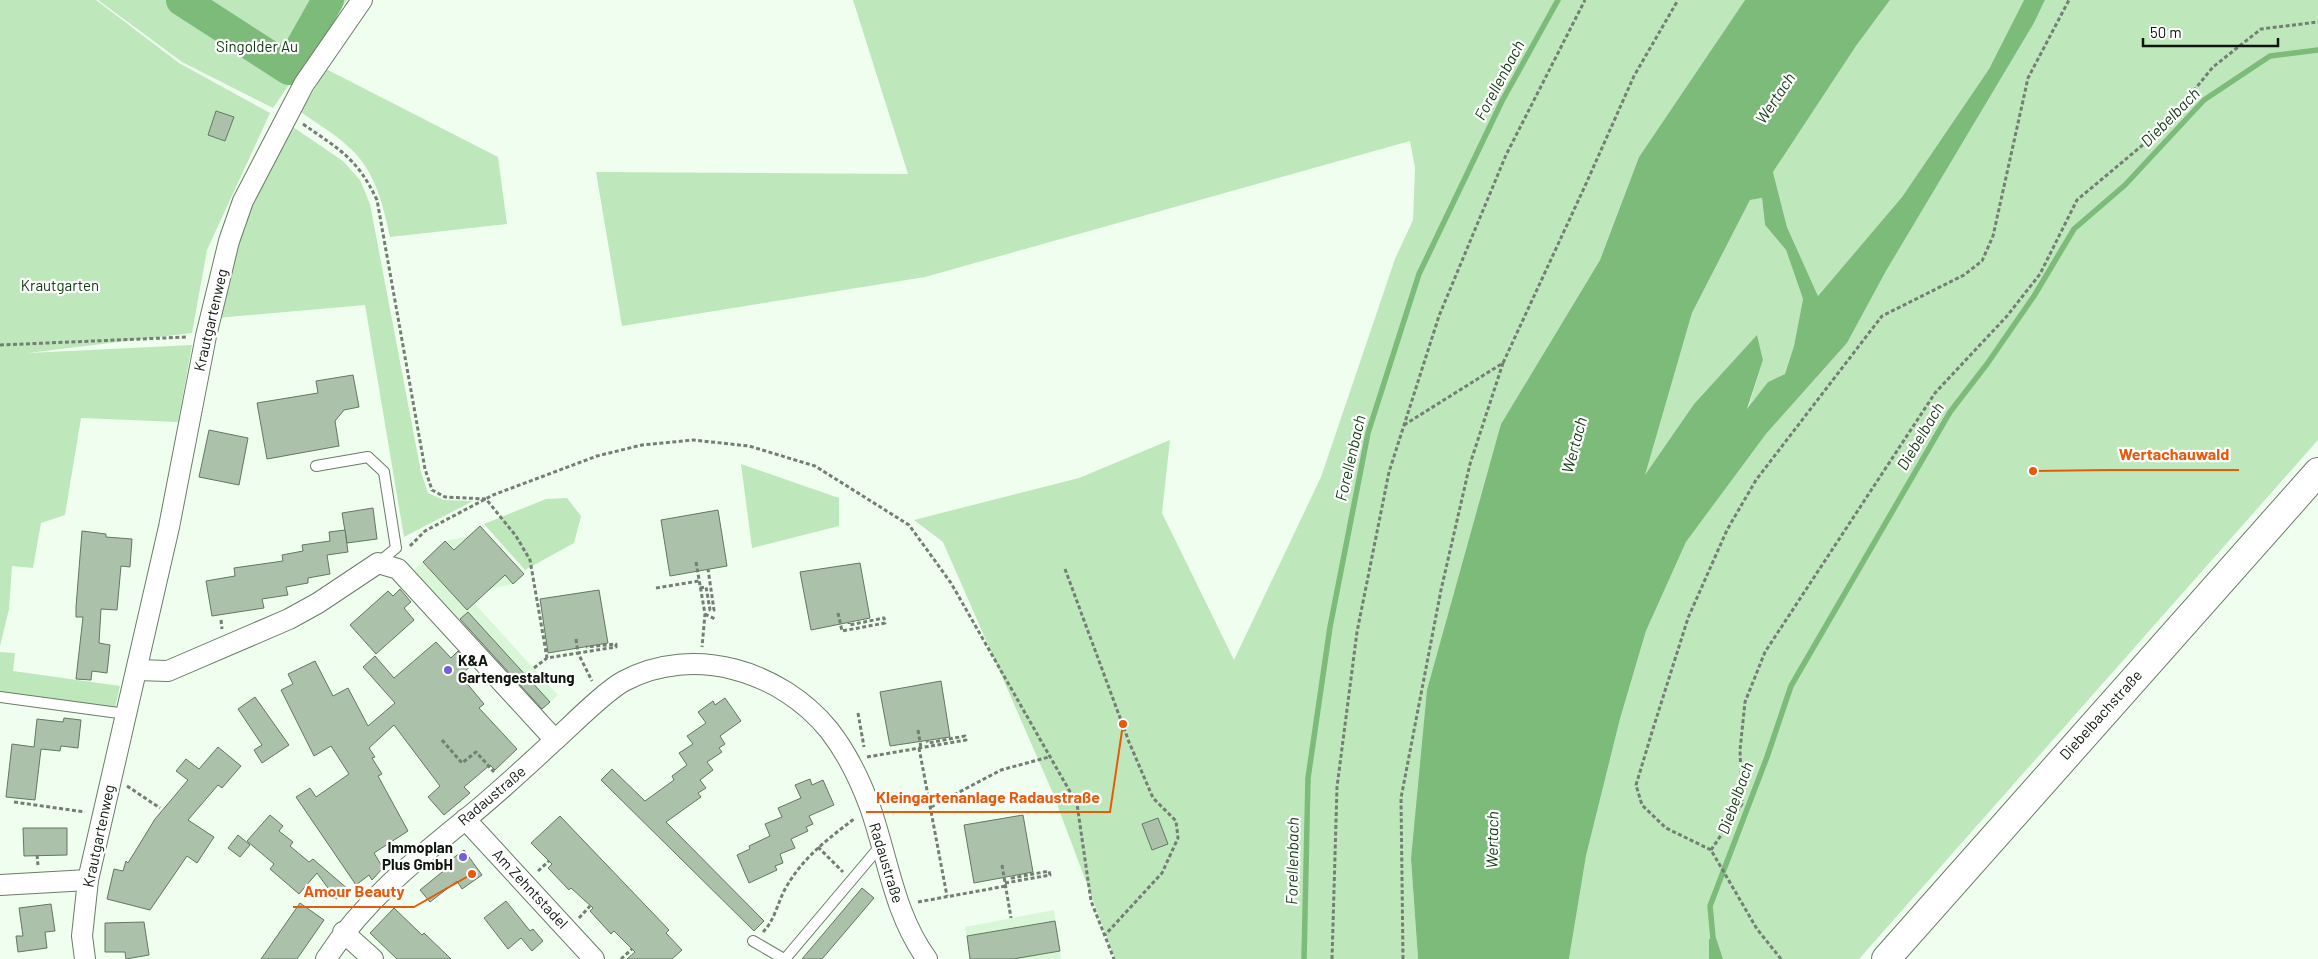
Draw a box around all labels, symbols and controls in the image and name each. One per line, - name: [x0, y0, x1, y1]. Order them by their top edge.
- scale bar: [2143, 15, 2278, 47]
- text: 50 m: [2150, 23, 2182, 41]
- park label: Singolder Au: [216, 37, 298, 55]
- water label: Forellenbach: [1470, 37, 1528, 123]
- water label: Wertach: [1751, 69, 1799, 127]
- water label: Diebelbach: [2136, 83, 2203, 150]
- street label: Krautgartenweg: [189, 267, 231, 373]
- park label: Krautgarten: [21, 276, 99, 294]
- water label: Diebelbach: [1892, 399, 1947, 473]
- water label: Forellenbach: [1330, 413, 1369, 503]
- water label: Wertach: [1557, 415, 1590, 475]
- callout: Wertachauwald: [2109, 439, 2239, 470]
- text: Wertachauwald: [2119, 444, 2229, 463]
- place label: K&A Gartengestaltung: [458, 651, 575, 686]
- marker: K&A Gartengestaltung: [442, 664, 454, 676]
- street label: Diebelbachstraße: [2055, 666, 2145, 763]
- water label: Diebelbach: [1713, 759, 1756, 837]
- street label: Radaustraße: [454, 762, 529, 829]
- callout: Kleingartenanlage Radaustraße: [866, 781, 1110, 812]
- street label: Krautgartenweg: [78, 783, 118, 889]
- text: Kleingartenanlage Radaustraße: [876, 787, 1100, 806]
- water label: Wertach: [1482, 811, 1501, 869]
- water label: Forellenbach: [1281, 817, 1302, 905]
- street label: Radaustraße: [866, 820, 908, 905]
- place label: Immoplan Plus GmbH: [382, 838, 453, 873]
- street label: Am Zehntstadel: [489, 845, 572, 932]
- marker: Immoplan Plus GmbH: [457, 851, 469, 863]
- callout: Amour Beauty: [293, 876, 414, 907]
- text: Amour Beauty: [304, 881, 404, 900]

